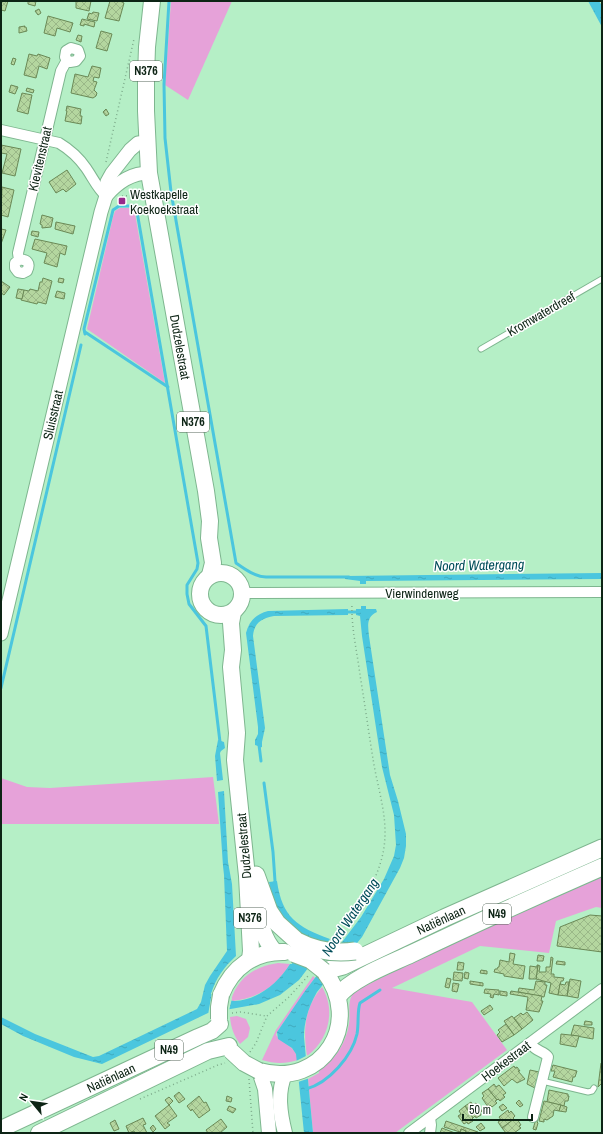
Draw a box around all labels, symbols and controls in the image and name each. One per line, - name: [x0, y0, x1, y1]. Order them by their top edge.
- road number: N376: [130, 61, 162, 81]
- street label: Kievitenstraat: [24, 125, 56, 193]
- place label: Westkapelle Koekoekstraat: [130, 186, 198, 218]
- marker: Westkapelle Koekoekstraat: [117, 196, 127, 206]
- street label: Kromwaterdreef: [504, 288, 578, 340]
- street label: Dudzelestraat: [166, 313, 194, 381]
- street label: Sluisstraat: [39, 389, 67, 441]
- road number: N376: [177, 412, 209, 432]
- water label: Noord Watergang: [434, 555, 525, 575]
- street label: Vierwindenweg: [385, 585, 459, 602]
- street label: Dudzelestraat: [233, 812, 255, 880]
- water label: Noord Watergang: [317, 874, 383, 959]
- street label: Natiënlaan: [414, 901, 468, 939]
- road number: N49: [483, 904, 511, 924]
- road number: N376: [234, 908, 266, 928]
- street label: Hoekestraat: [478, 1037, 534, 1085]
- road number: N49: [155, 1040, 183, 1060]
- street label: Natiënlaan: [84, 1059, 138, 1097]
- north arrow: [12, 1082, 52, 1122]
- text: N: [16, 1091, 31, 1103]
- scale bar: [463, 1096, 532, 1122]
- text: 50 m: [469, 1102, 491, 1118]

